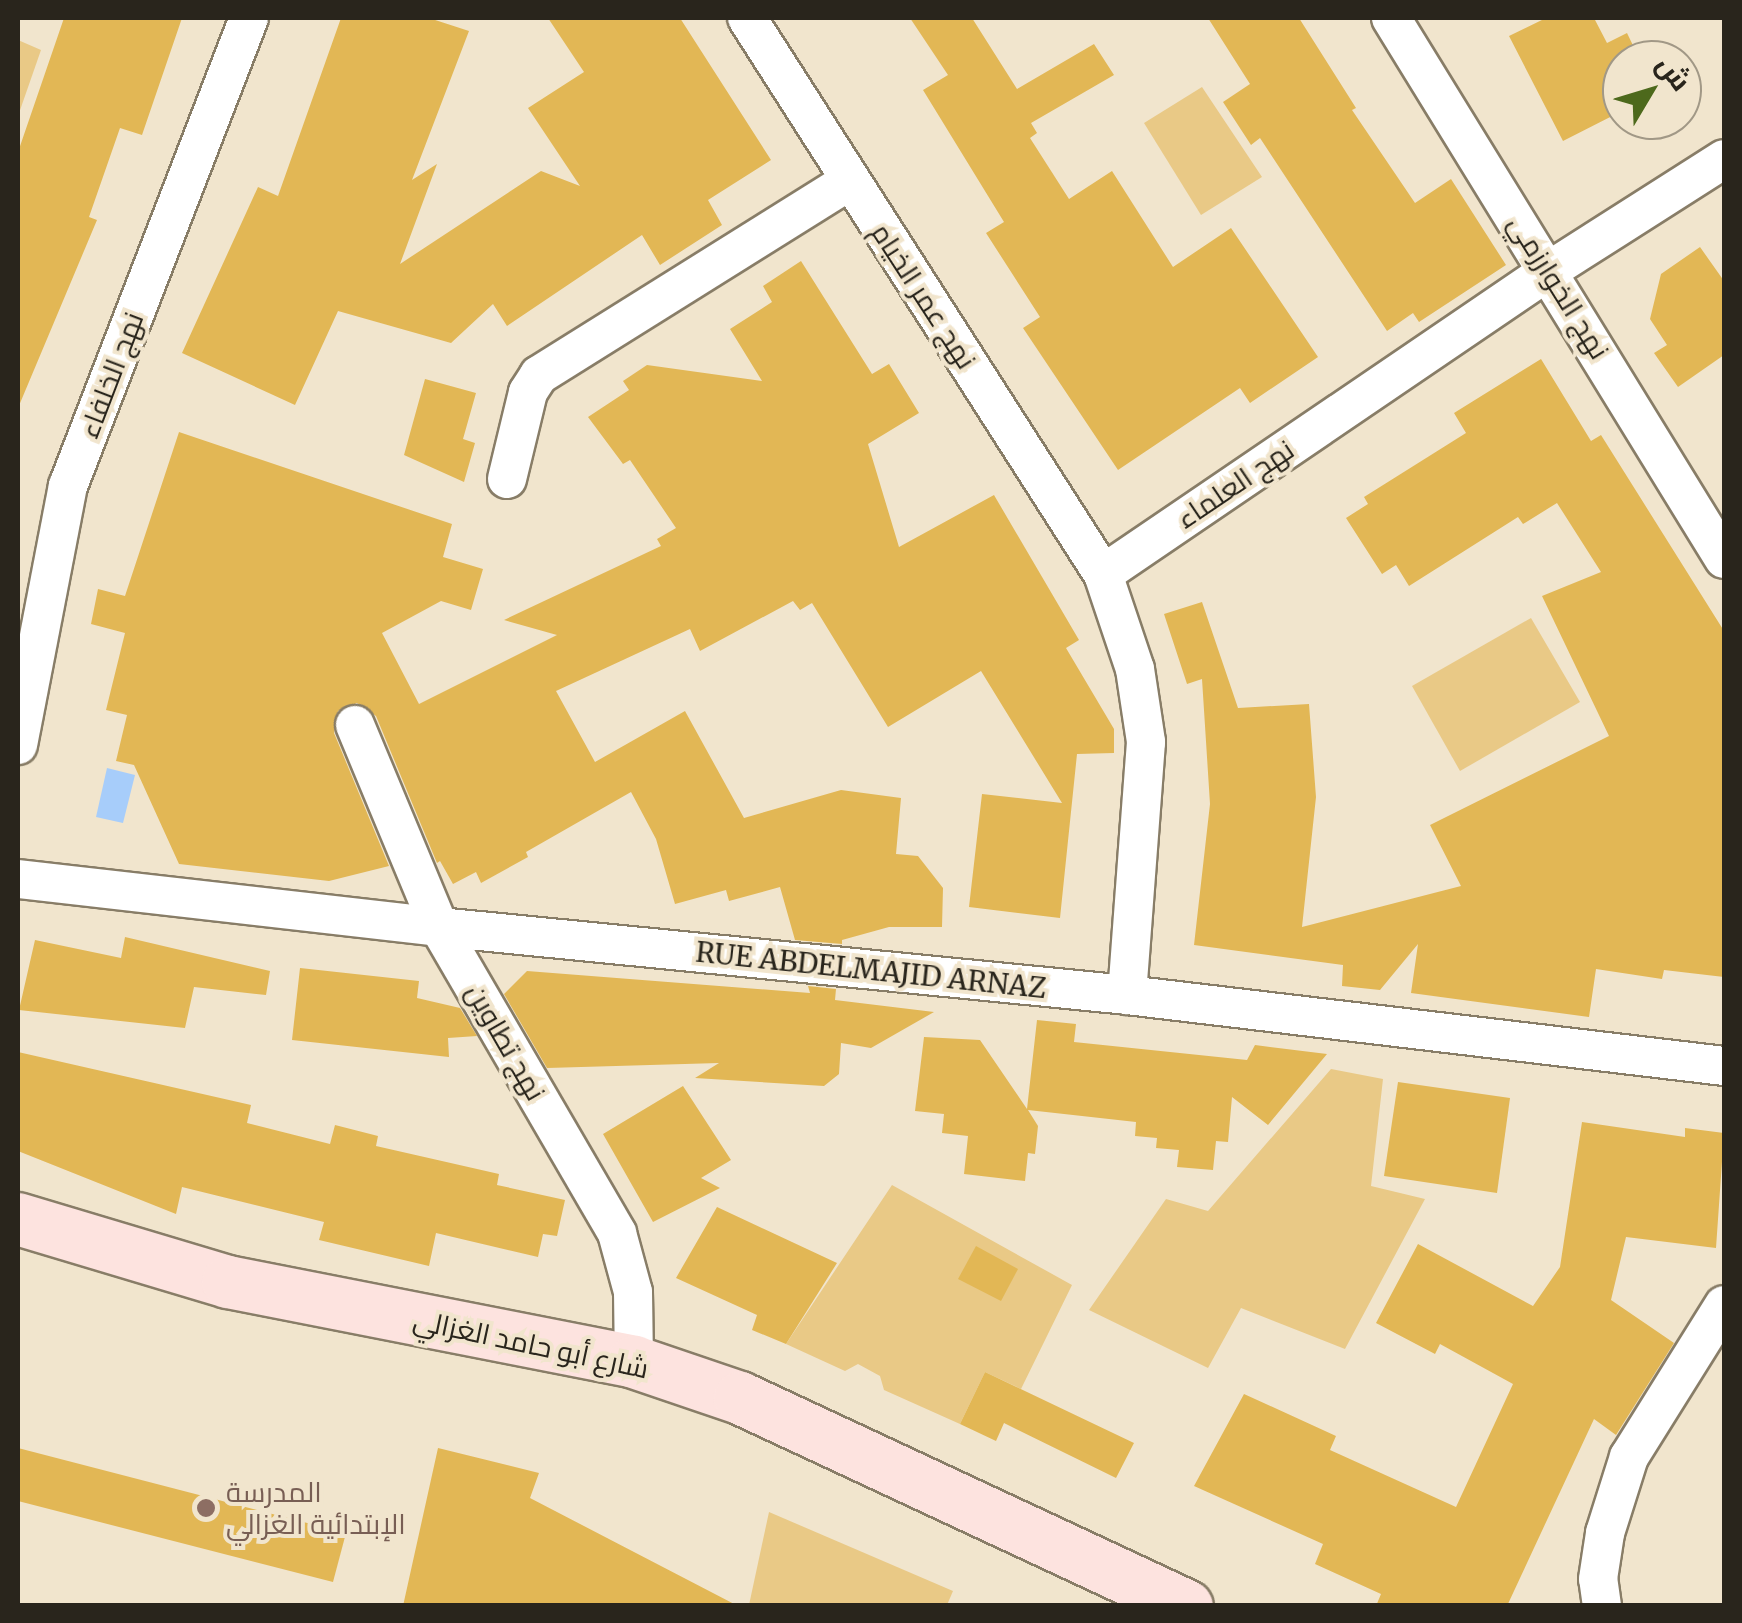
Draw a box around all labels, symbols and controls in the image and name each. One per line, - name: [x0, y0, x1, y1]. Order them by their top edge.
- north arrow: [1602, 40, 1702, 140]
- text: ش: [1649, 48, 1699, 98]
- street label: نهج الخوارزمي: [1501, 209, 1617, 365]
- street label: نهج عمر الخيام: [864, 217, 984, 375]
- street label: نهج الخلفاء: [72, 307, 150, 443]
- street label: نهج العلماء: [1170, 433, 1300, 535]
- street label: RUE ABDELMAJID ARNAZ: [694, 935, 1048, 1005]
- street label: نهج تطاوين: [459, 978, 553, 1106]
- street label: شارع أبو حامد الغزالي: [410, 1303, 652, 1385]
- place label: المدرسة الإبتدائية الغزالي: [226, 1475, 406, 1541]
- marker: المدرسة الإبتدائية الغزالي: [195, 1497, 217, 1519]

